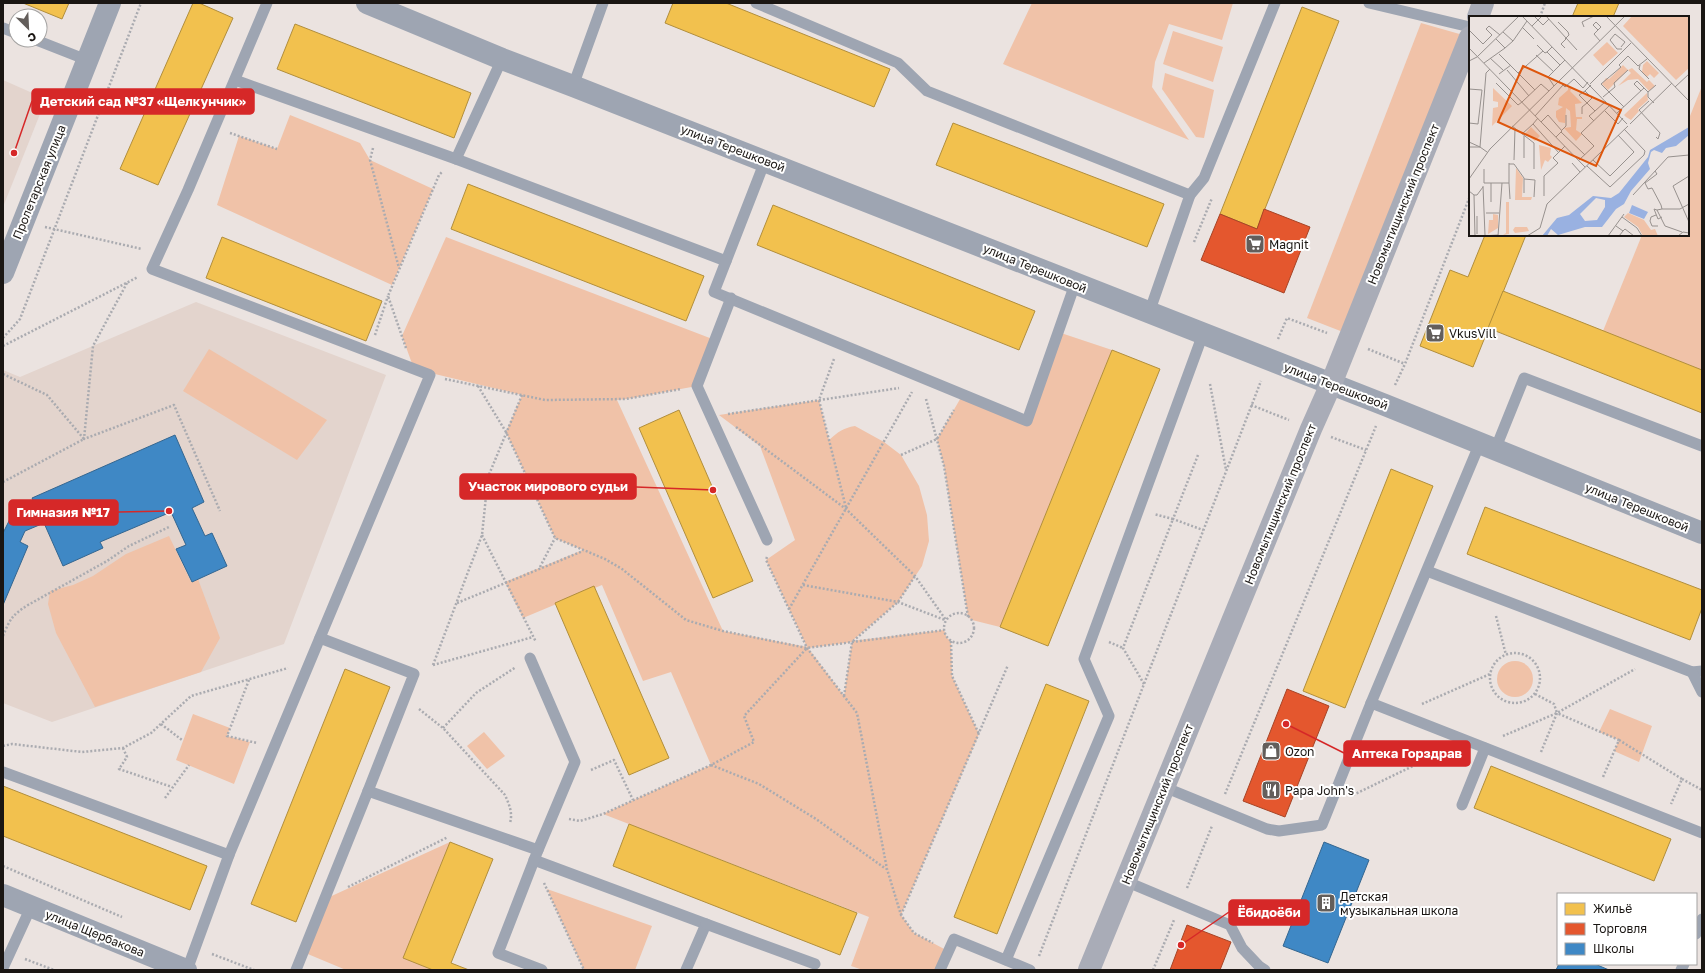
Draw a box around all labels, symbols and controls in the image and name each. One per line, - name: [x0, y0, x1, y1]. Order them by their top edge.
- north arrow: [8, 8, 48, 48]
- inset map: [1469, 16, 1689, 236]
- text: С: [26, 30, 38, 45]
- callout: Детский сад №37 «Щелкунчик»: [32, 89, 254, 114]
- text: Детский сад №37 «Щелкунчик»: [40, 93, 246, 109]
- street label: улица Терешковой: [679, 121, 787, 175]
- street label: Новомытищинский проспект: [1364, 121, 1442, 287]
- street label: Пролетарская улица: [9, 123, 69, 241]
- supermarket icon: Magnit: [1244, 233, 1266, 255]
- place label: Magnit: [1269, 237, 1309, 252]
- street label: улица Терешковой: [981, 240, 1089, 296]
- supermarket icon: VkusVill: [1424, 322, 1446, 344]
- place label: VkusVill: [1449, 326, 1497, 341]
- street label: улица Терешковой: [1282, 359, 1390, 413]
- street label: Новомытищинский проспект: [1241, 421, 1319, 587]
- callout: Участок мирового судьи: [460, 474, 636, 499]
- text: Участок мирового судьи: [468, 478, 628, 494]
- street label: улица Терешковой: [1583, 479, 1691, 535]
- callout: Гимназия №17: [9, 500, 118, 525]
- text: Гимназия №17: [16, 504, 110, 520]
- street label: Новомытищинский проспект: [1118, 721, 1196, 887]
- shop icon: Ozon: [1260, 740, 1282, 762]
- callout: Аптека Горздрав: [1344, 741, 1470, 766]
- place label: Ozon: [1285, 744, 1314, 759]
- text: Аптека Горздрав: [1352, 745, 1462, 761]
- restaurant icon: Papa John's: [1260, 779, 1282, 801]
- place label: Papa John's: [1285, 783, 1354, 798]
- place label: Детская музыкальная школа: [1340, 889, 1458, 918]
- building icon: Детская музыкальная школа: [1315, 892, 1337, 914]
- legend: [1557, 893, 1697, 965]
- callout: Ёбидоёби: [1229, 900, 1309, 925]
- text: Жильё: [1593, 901, 1632, 916]
- text: Ёбидоёби: [1237, 904, 1301, 920]
- street label: улица Щербакова: [43, 906, 147, 960]
- text: Торговля: [1593, 921, 1647, 936]
- text: Школы: [1593, 941, 1634, 956]

